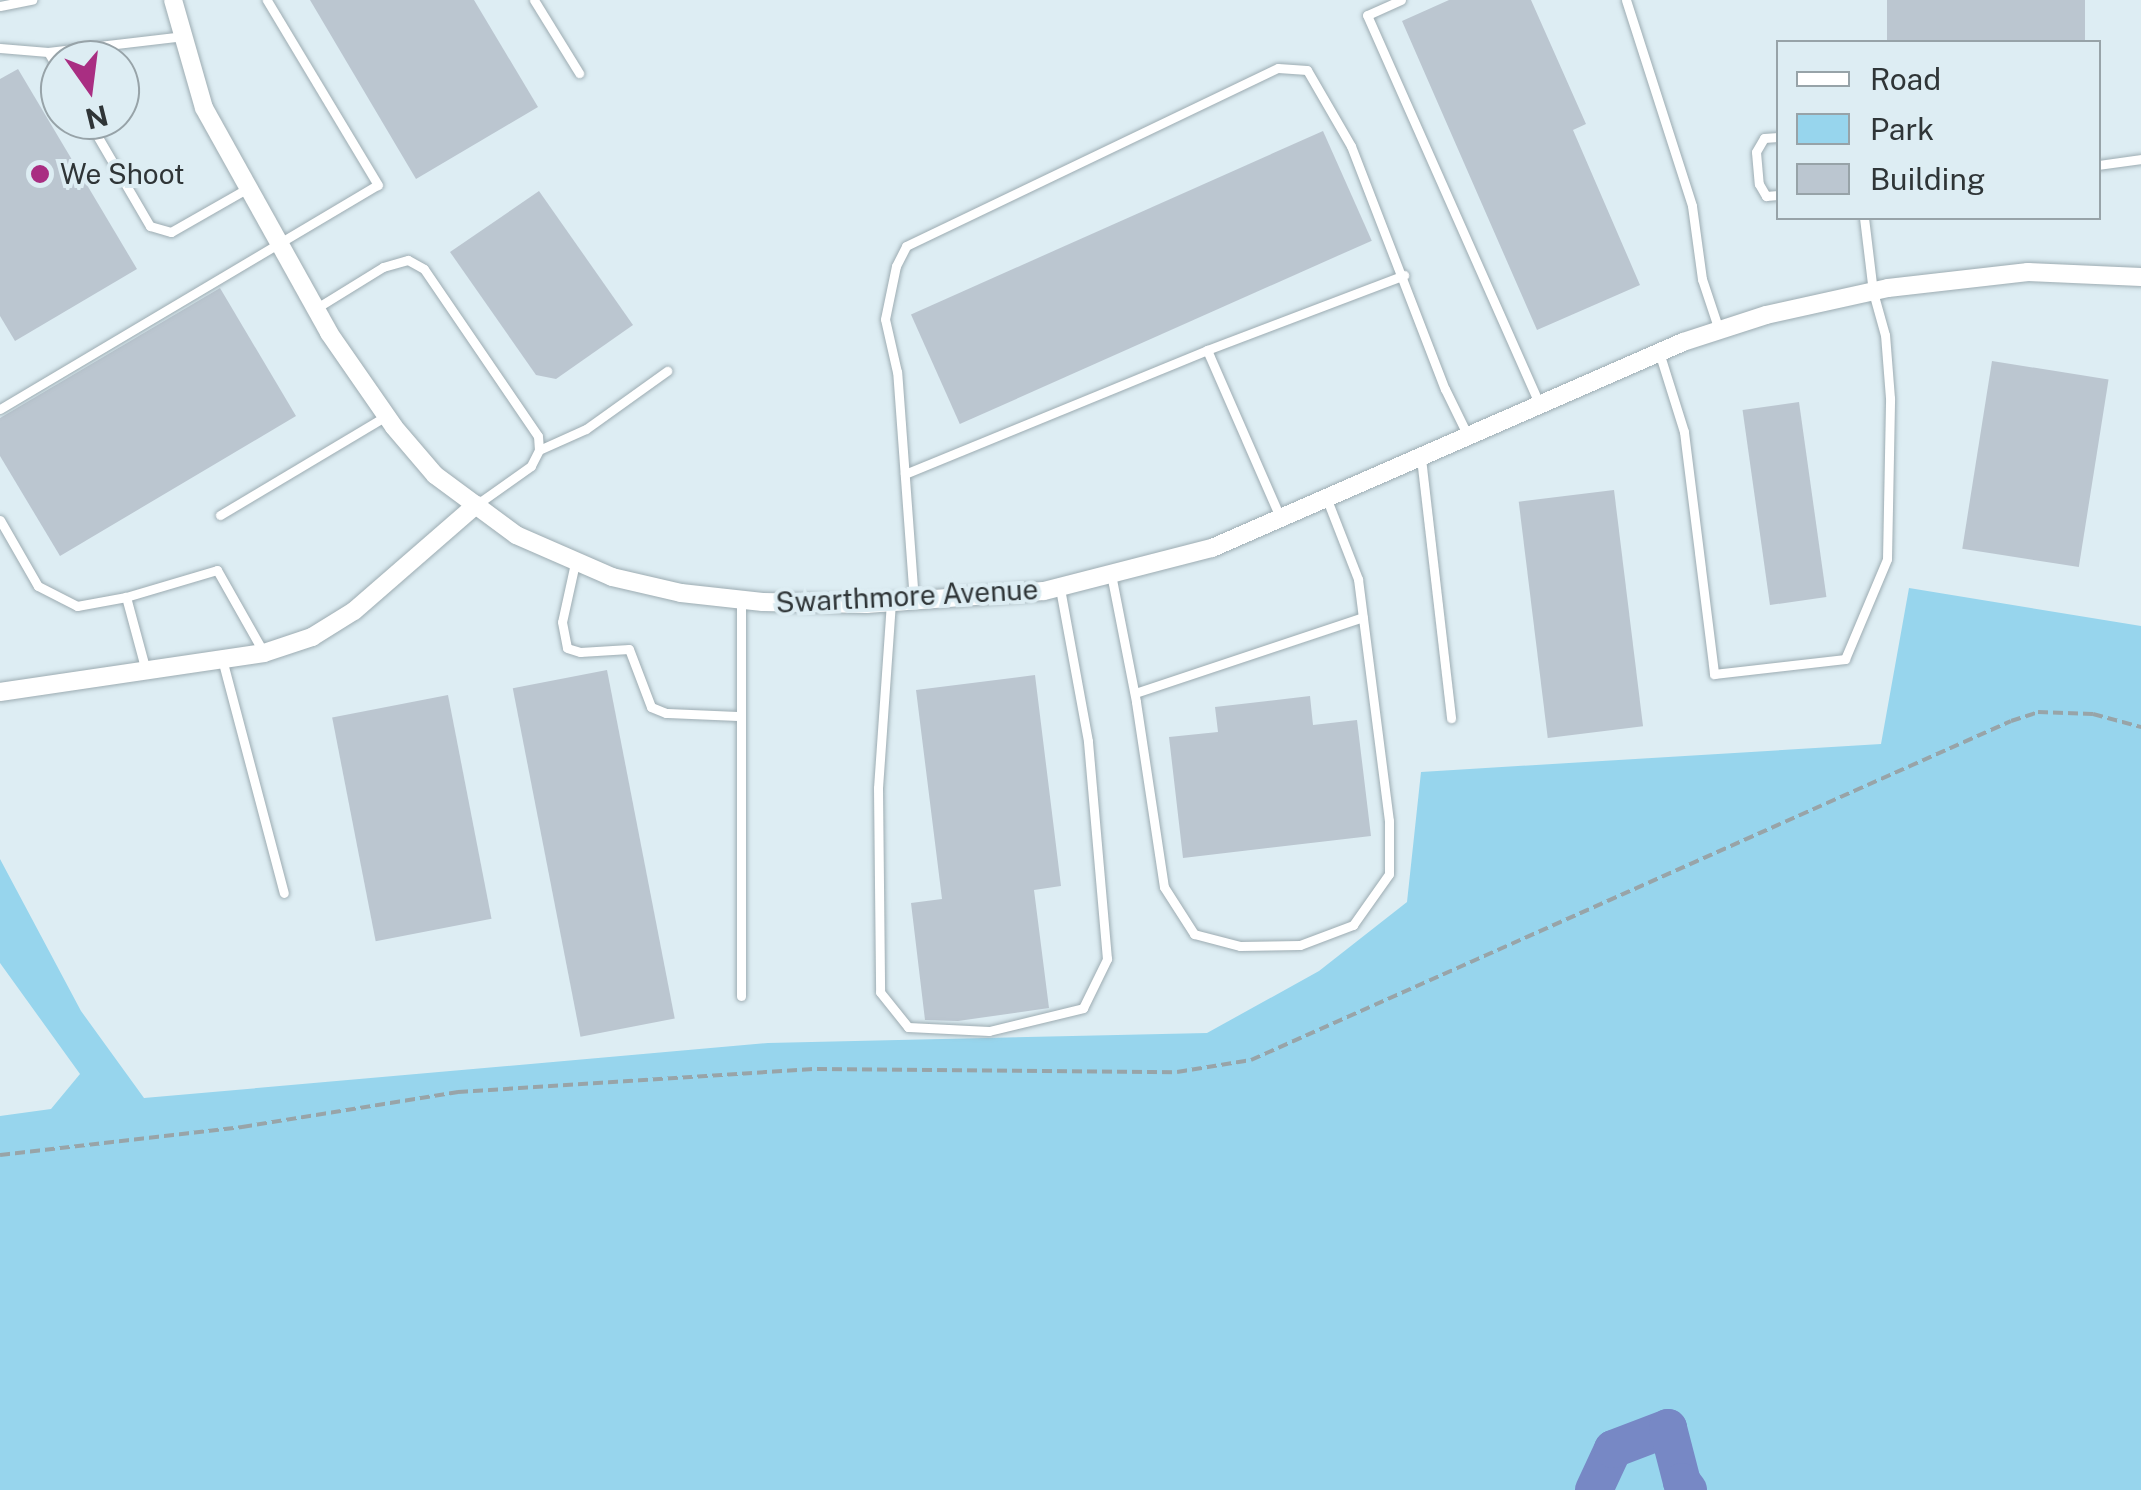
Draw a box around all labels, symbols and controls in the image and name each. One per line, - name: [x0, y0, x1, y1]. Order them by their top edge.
- north arrow: [40, 40, 140, 140]
- legend: [1776, 40, 2101, 220]
- text: Road: [1870, 61, 1941, 97]
- text: N: [82, 99, 112, 136]
- text: Park: [1870, 111, 1934, 147]
- place label: We Shoot: [60, 157, 185, 191]
- text: Building: [1870, 161, 1985, 197]
- marker: We Shoot: [29, 163, 51, 185]
- street label: Swarthmore Avenue: [775, 572, 1039, 620]

